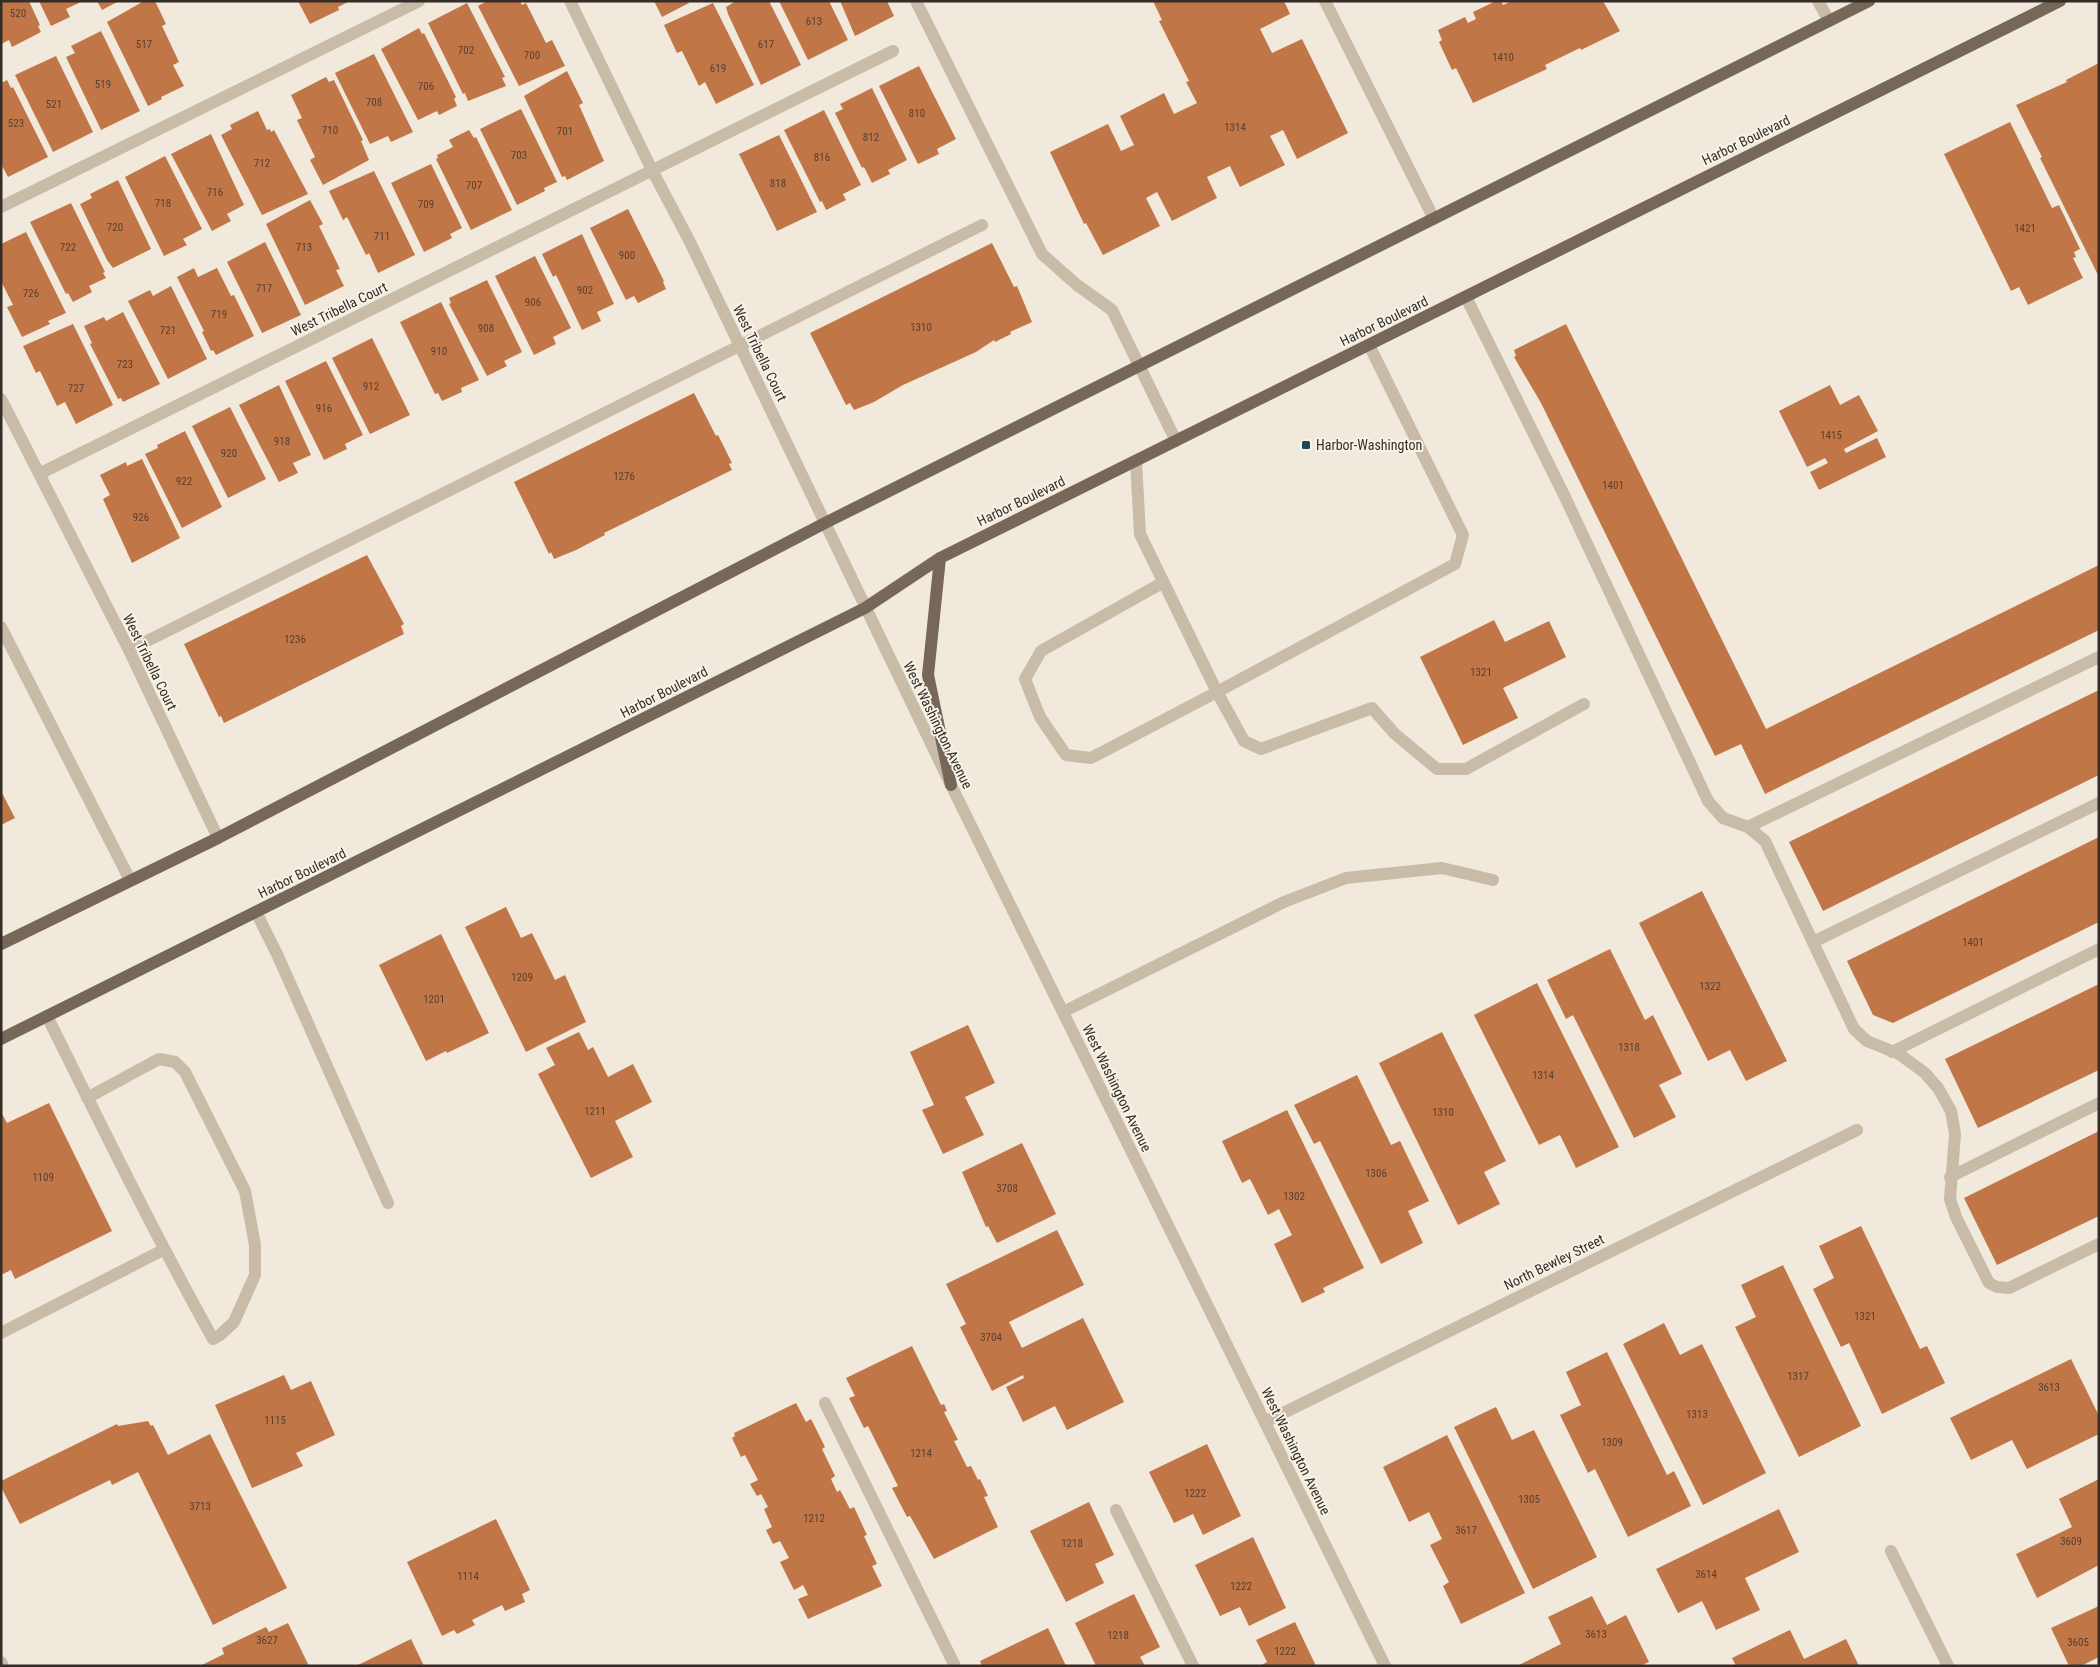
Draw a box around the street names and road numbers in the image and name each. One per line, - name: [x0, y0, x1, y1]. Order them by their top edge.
- street label: Harbor Boulevard: [1699, 112, 1793, 168]
- street label: West Tribella Court: [288, 279, 390, 339]
- street label: Harbor Boulevard: [1337, 293, 1431, 349]
- street label: West Tribella Court: [730, 302, 790, 404]
- street label: Harbor Boulevard: [974, 473, 1068, 529]
- street label: West Tribella Court: [120, 611, 180, 713]
- street label: West Washington Avenue: [900, 659, 976, 791]
- street label: Harbor Boulevard: [618, 663, 710, 721]
- street label: Harbor Boulevard: [255, 845, 349, 901]
- street label: West Washington Avenue: [1079, 1022, 1155, 1154]
- street label: North Bewley Street: [1501, 1231, 1607, 1293]
- street label: West Washington Avenue: [1258, 1385, 1334, 1517]

